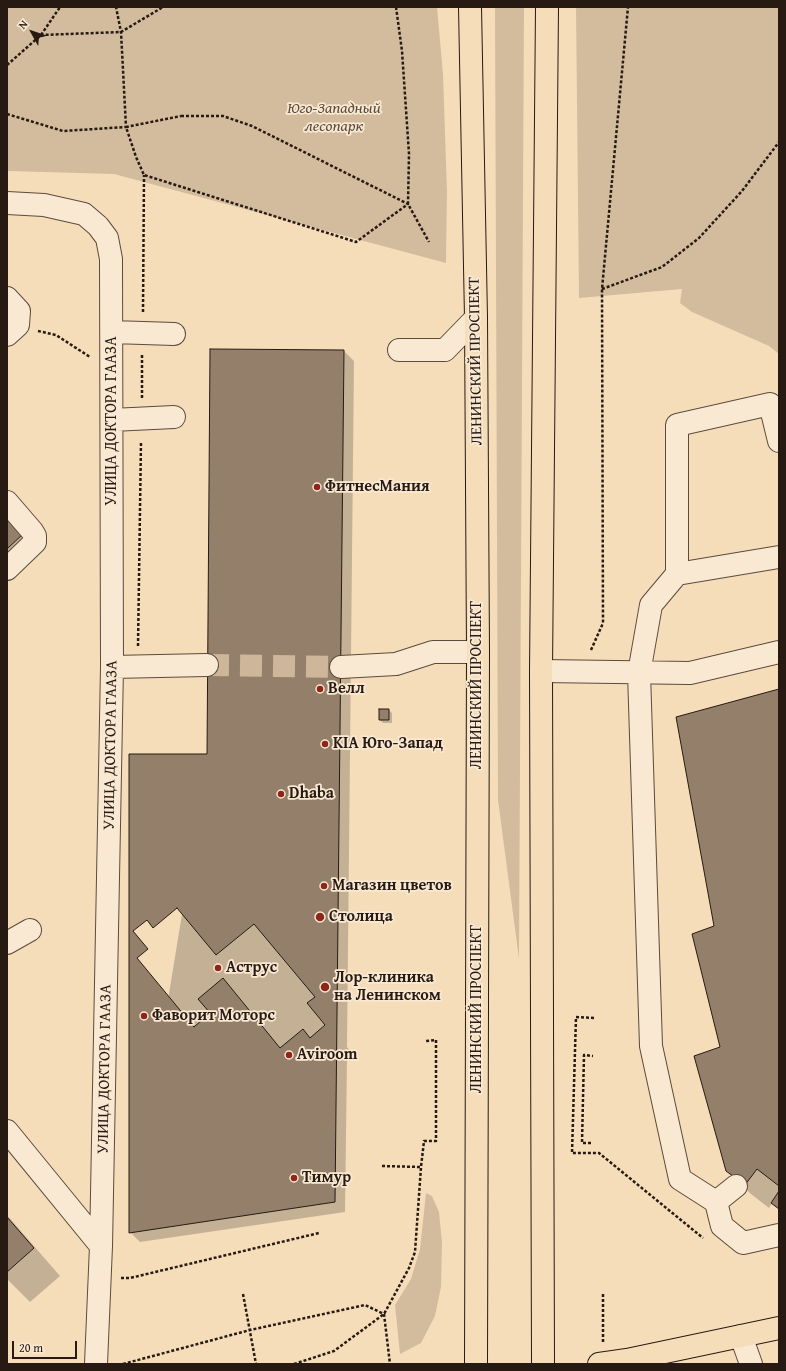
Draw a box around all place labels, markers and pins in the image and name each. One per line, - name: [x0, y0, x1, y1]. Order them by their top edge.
- place label: ФитнесМания: [325, 477, 430, 497]
- marker: ФитнесМания: [312, 482, 322, 492]
- place label: Велл: [328, 679, 364, 699]
- marker: Велл: [315, 684, 325, 694]
- place label: KIA Юго-Запад: [333, 734, 443, 754]
- marker: KIA Юго-Запад: [320, 739, 330, 749]
- place label: Dhaba: [289, 784, 334, 804]
- marker: Dhaba: [276, 789, 286, 799]
- place label: Магазин цветов: [332, 876, 452, 896]
- marker: Магазин цветов: [319, 881, 329, 891]
- place label: Столица: [329, 907, 393, 927]
- marker: Столица: [314, 911, 326, 923]
- place label: Аструс: [226, 958, 277, 978]
- marker: Аструс: [213, 963, 223, 973]
- place label: Лор-клиника на Ленинском: [334, 968, 441, 1006]
- marker: Лор-клиника на Ленинском: [319, 981, 331, 993]
- place label: Фаворит Моторс: [152, 1006, 275, 1026]
- marker: Фаворит Моторс: [139, 1011, 149, 1021]
- place label: Aviroom: [297, 1045, 357, 1065]
- marker: Aviroom: [284, 1050, 294, 1060]
- place label: Тимур: [302, 1168, 351, 1188]
- marker: Тимур: [289, 1173, 299, 1183]

